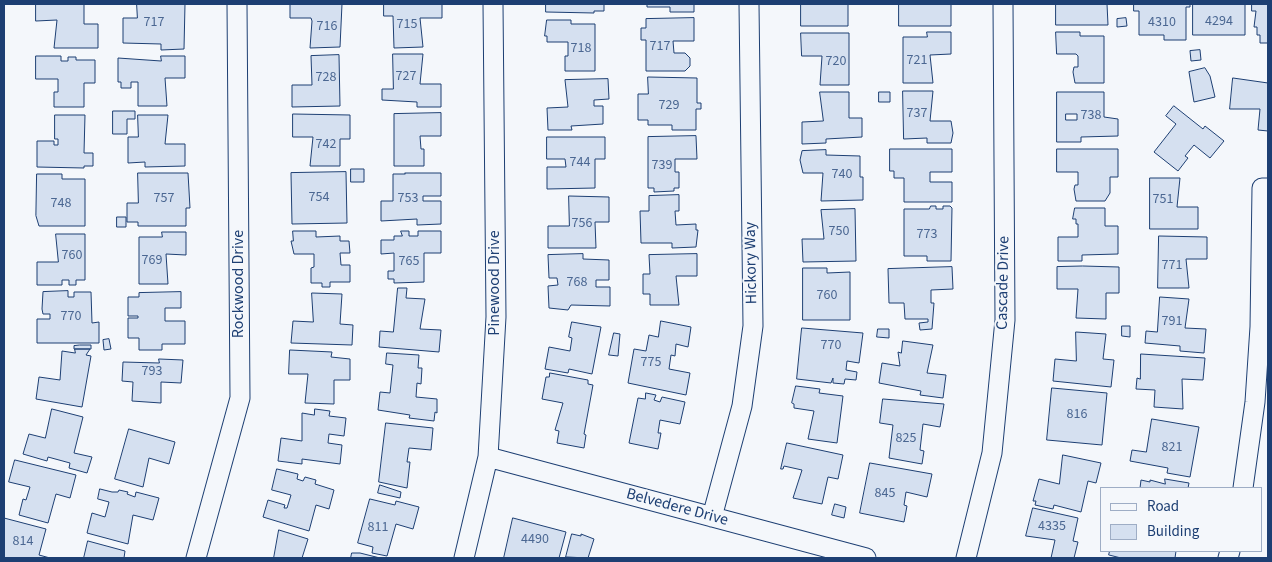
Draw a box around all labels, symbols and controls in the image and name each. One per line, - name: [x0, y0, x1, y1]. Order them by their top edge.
- house number: 4294: [1205, 14, 1233, 30]
- house number: 717: [144, 15, 164, 31]
- house number: 4310: [1148, 15, 1176, 31]
- house number: 715: [397, 17, 417, 33]
- house number: 716: [317, 19, 337, 35]
- house number: 717: [650, 39, 670, 55]
- house number: 718: [571, 41, 591, 57]
- house number: 721: [907, 53, 927, 69]
- house number: 720: [826, 54, 846, 70]
- house number: 727: [396, 69, 416, 85]
- house number: 728: [316, 70, 336, 86]
- house number: 729: [659, 98, 679, 114]
- house number: 737: [907, 106, 927, 122]
- house number: 738: [1081, 108, 1101, 124]
- house number: 742: [316, 137, 336, 153]
- house number: 744: [570, 155, 590, 171]
- house number: 739: [652, 158, 672, 174]
- house number: 740: [832, 167, 852, 183]
- house number: 754: [309, 190, 329, 206]
- house number: 757: [154, 191, 174, 207]
- house number: 753: [398, 191, 418, 207]
- house number: 751: [1153, 192, 1173, 208]
- house number: 748: [51, 196, 71, 212]
- house number: 756: [572, 216, 592, 232]
- street label: Hickory Way: [742, 222, 762, 304]
- house number: 750: [829, 224, 849, 240]
- house number: 773: [917, 227, 937, 243]
- street label: Rockwood Drive: [229, 230, 249, 338]
- street label: Pinewood Drive: [485, 230, 505, 336]
- street label: Cascade Drive: [994, 236, 1014, 330]
- house number: 760: [62, 248, 82, 264]
- house number: 769: [142, 253, 162, 269]
- house number: 765: [399, 254, 419, 270]
- house number: 771: [1162, 258, 1182, 274]
- house number: 768: [567, 275, 587, 291]
- house number: 760: [817, 288, 837, 304]
- house number: 770: [61, 309, 81, 325]
- house number: 791: [1162, 314, 1182, 330]
- house number: 770: [821, 338, 841, 354]
- house number: 775: [641, 355, 661, 371]
- house number: 793: [142, 364, 162, 380]
- house number: 816: [1067, 407, 1087, 423]
- house number: 825: [896, 431, 916, 447]
- house number: 821: [1162, 440, 1182, 456]
- street label: Belvedere Drive: [624, 485, 730, 531]
- house number: 845: [875, 486, 895, 502]
- legend: [1100, 487, 1262, 552]
- text: Road: [1147, 496, 1179, 517]
- house number: 4335: [1038, 519, 1066, 535]
- house number: 811: [368, 520, 388, 536]
- text: Building: [1147, 521, 1199, 542]
- house number: 4490: [521, 532, 549, 548]
- house number: 814: [13, 534, 33, 550]

